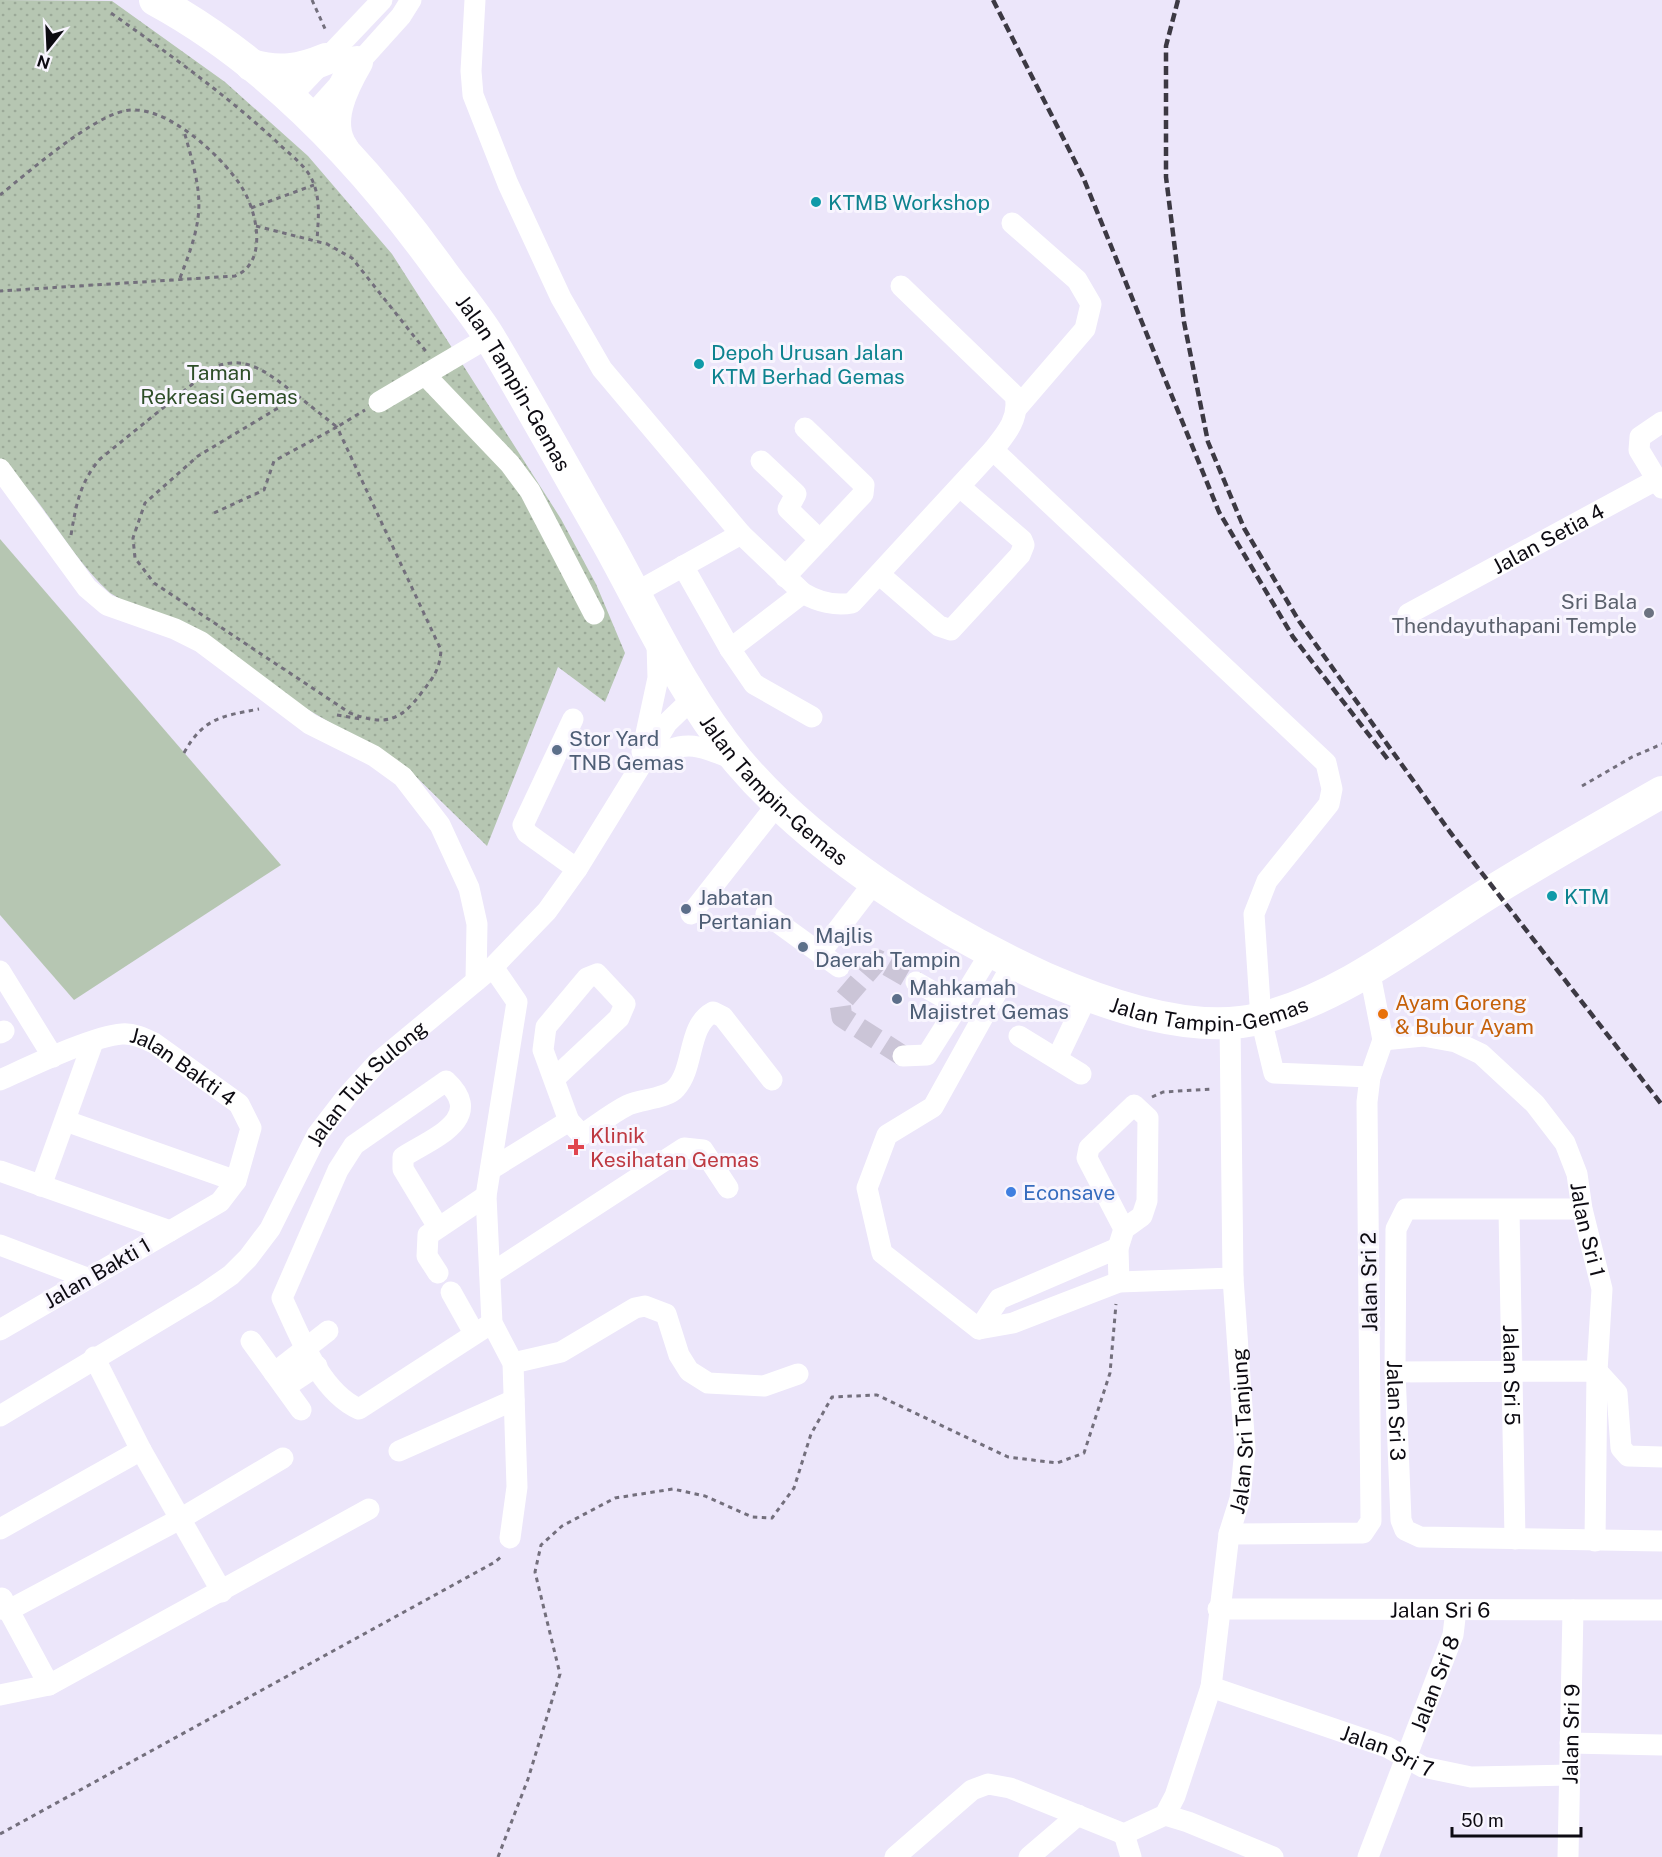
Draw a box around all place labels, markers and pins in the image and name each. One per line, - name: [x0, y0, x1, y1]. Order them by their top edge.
- place label: KTMB Workshop: [828, 190, 990, 215]
- marker: KTMB Workshop: [809, 195, 823, 209]
- place label: Depoh Urusan Jalan KTM Berhad Gemas: [711, 340, 905, 389]
- marker: Depoh Urusan Jalan KTM Berhad Gemas: [692, 357, 706, 371]
- place label: Sri Bala Thendayuthapani Temple: [1392, 589, 1637, 638]
- marker: Sri Bala Thendayuthapani Temple: [1642, 606, 1656, 620]
- place label: Stor Yard TNB Gemas: [569, 726, 684, 775]
- marker: Stor Yard TNB Gemas: [550, 743, 564, 757]
- place label: KTM: [1564, 884, 1609, 909]
- place label: Jabatan Pertanian: [698, 885, 792, 934]
- marker: KTM: [1545, 889, 1559, 903]
- marker: Jabatan Pertanian: [679, 902, 693, 916]
- place label: Majlis Daerah Tampin: [815, 923, 961, 972]
- marker: Majlis Daerah Tampin: [796, 940, 810, 954]
- place label: Mahkamah Majistret Gemas: [909, 975, 1069, 1024]
- place label: Ayam Goreng & Bubur Ayam: [1395, 990, 1534, 1039]
- marker: Mahkamah Majistret Gemas: [890, 992, 904, 1006]
- marker: Ayam Goreng & Bubur Ayam: [1376, 1007, 1390, 1021]
- place label: Klinik Kesihatan Gemas: [590, 1123, 759, 1172]
- marker: Klinik Kesihatan Gemas: [567, 1138, 585, 1156]
- place label: Econsave: [1023, 1180, 1115, 1205]
- marker: Econsave: [1004, 1185, 1018, 1199]

